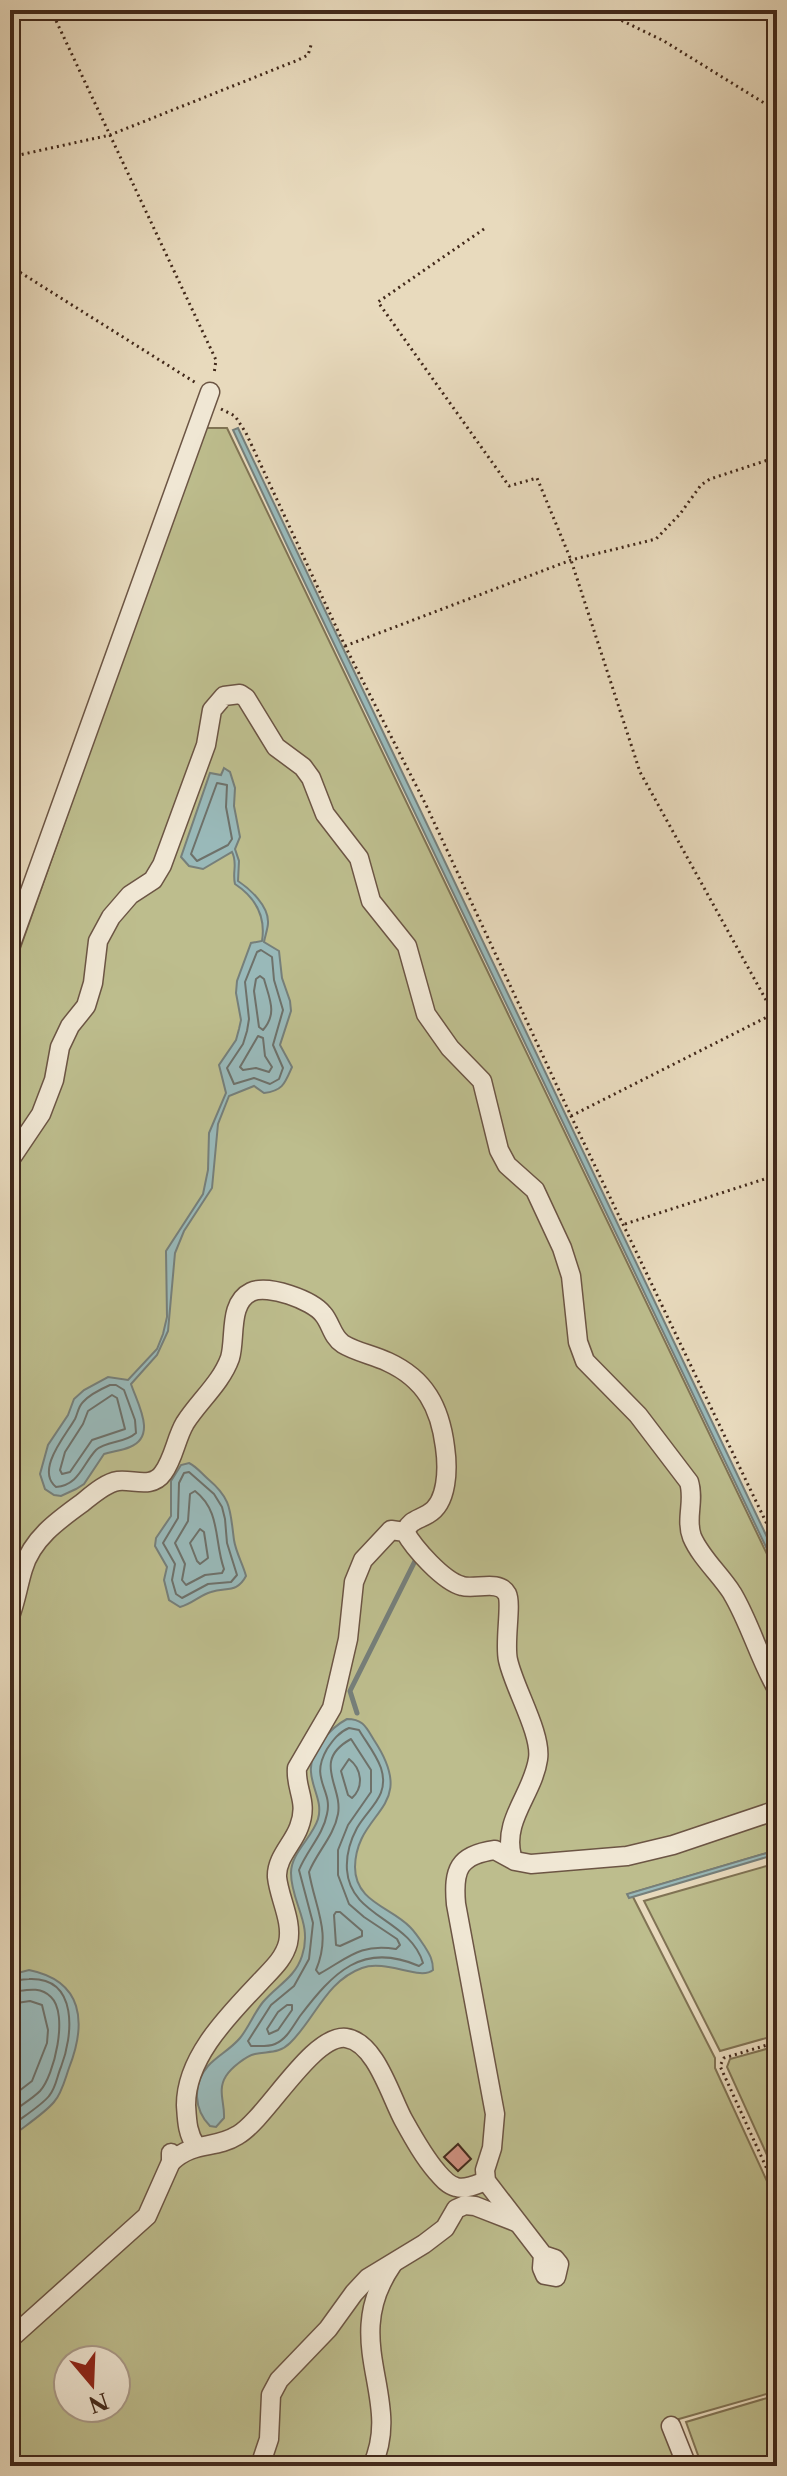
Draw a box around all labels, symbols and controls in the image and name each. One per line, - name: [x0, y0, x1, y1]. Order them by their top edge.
- north arrow: [52, 2344, 132, 2424]
- text: N: [85, 2387, 112, 2418]

